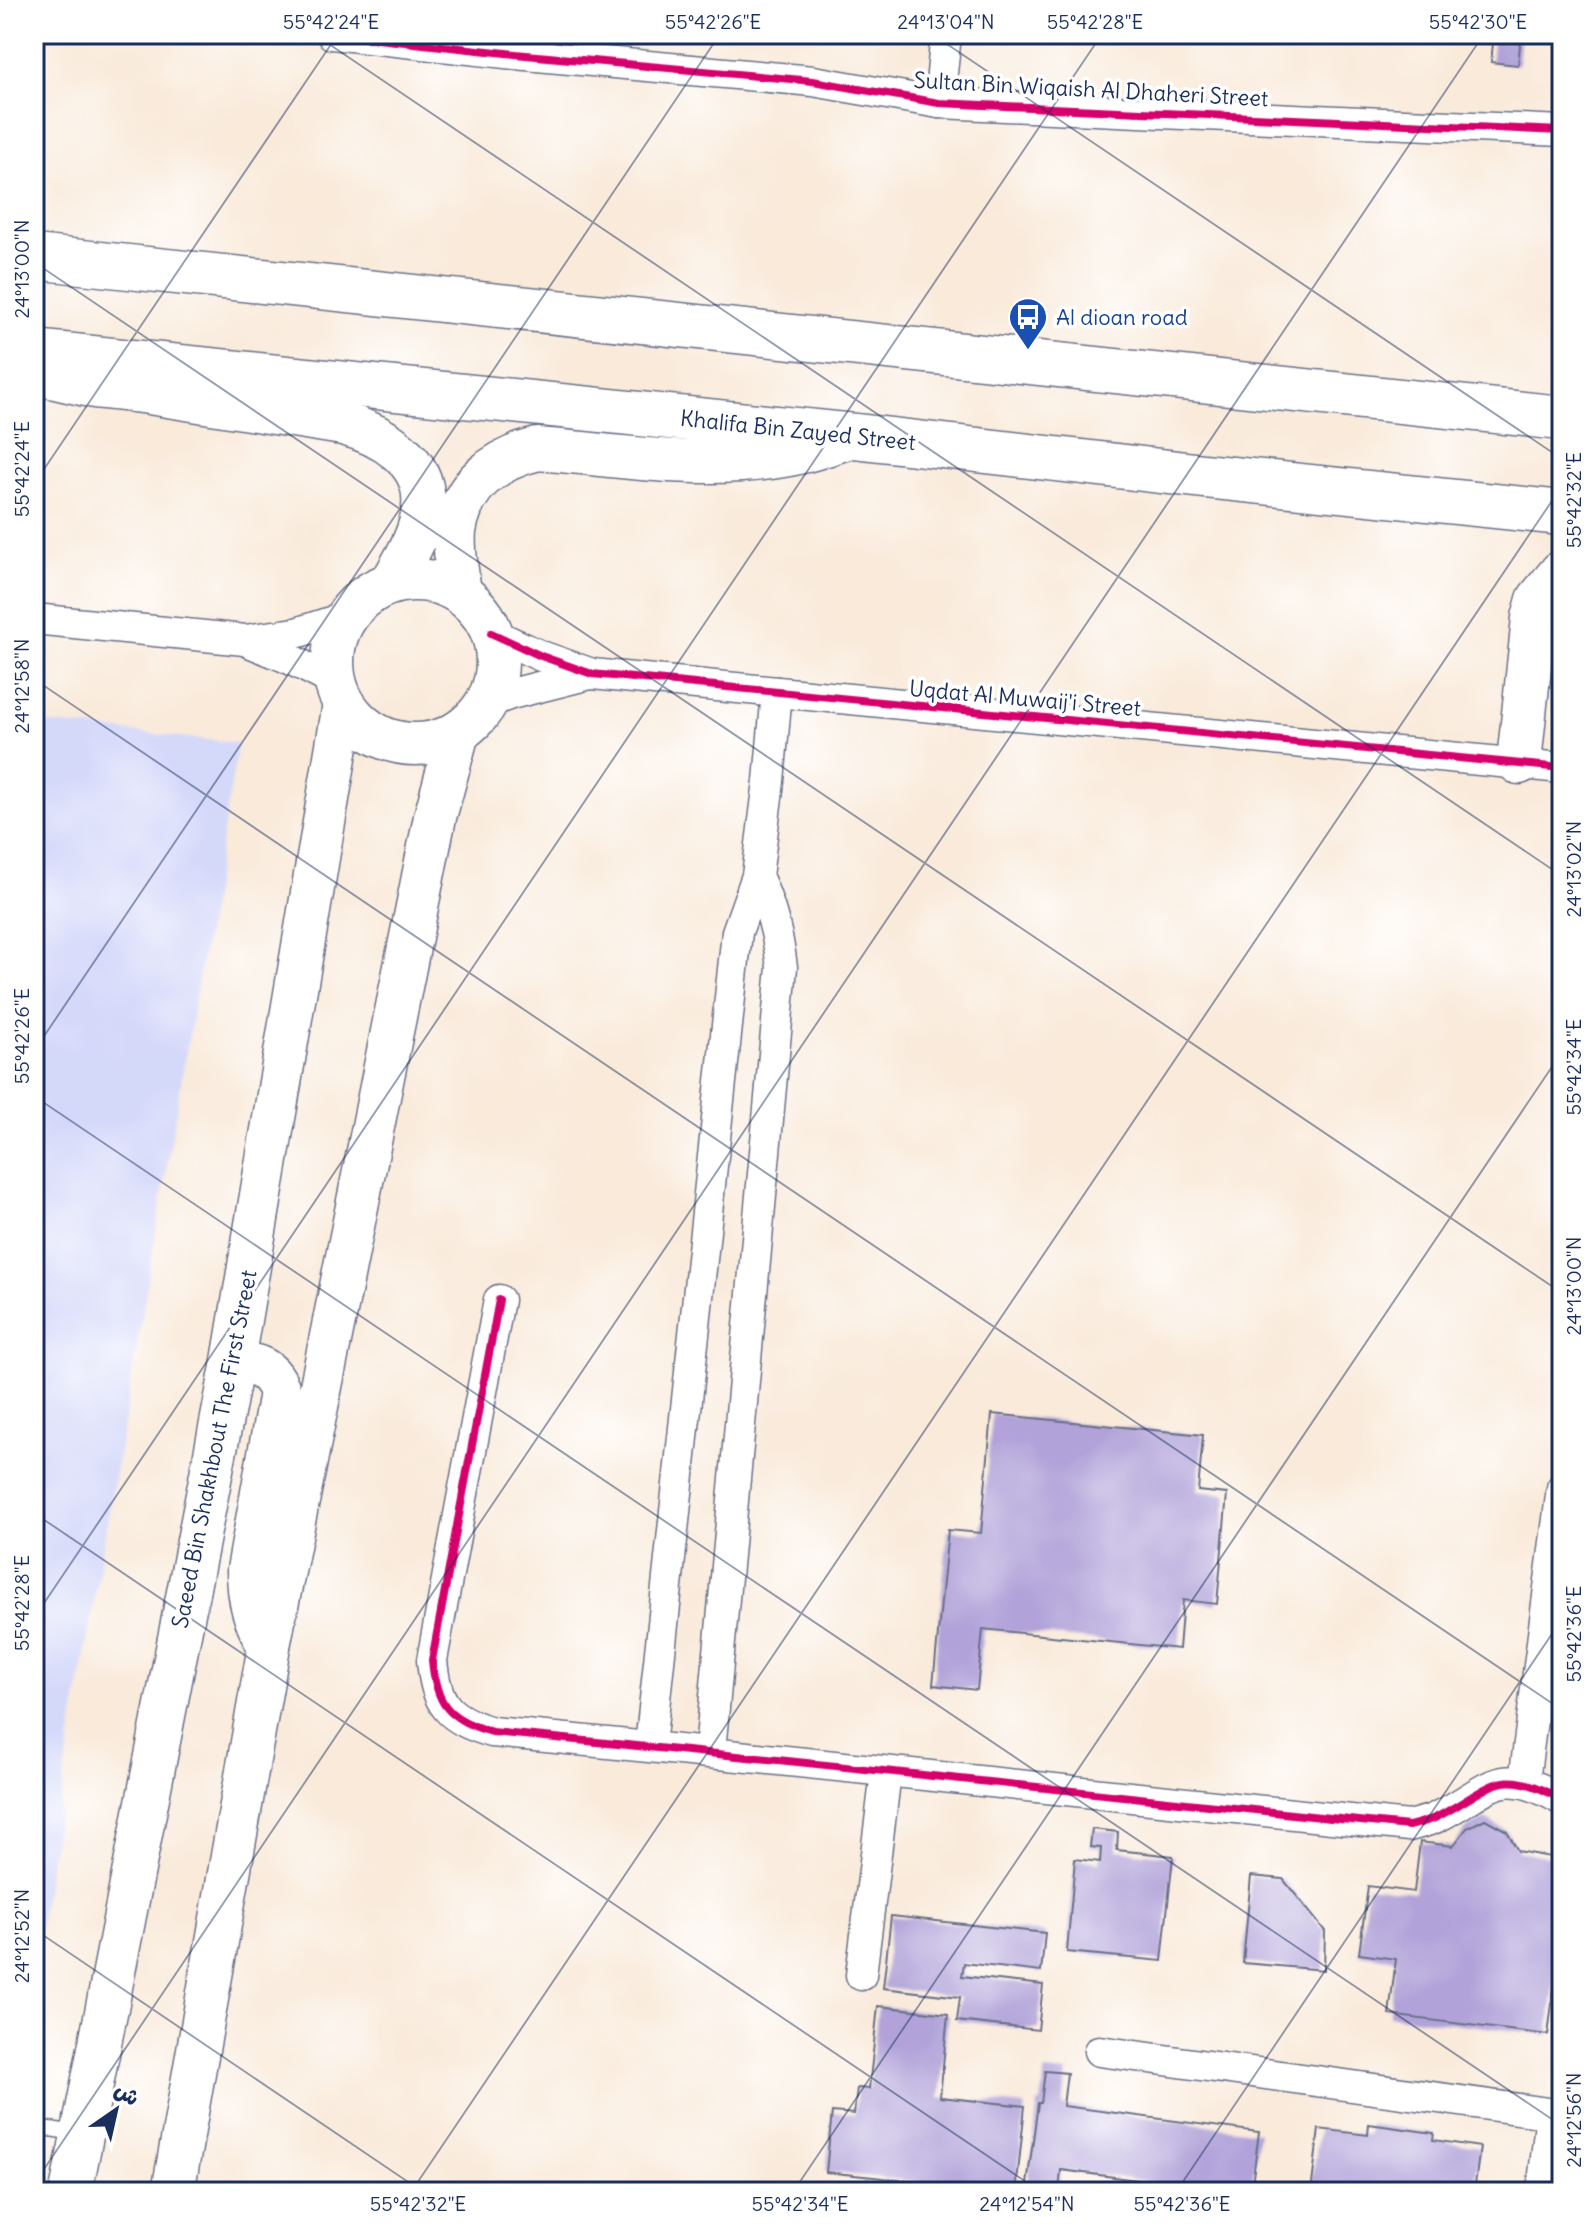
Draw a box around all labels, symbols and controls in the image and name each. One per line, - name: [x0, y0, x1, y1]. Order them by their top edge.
- text: 55°42'24"E: [283, 9, 379, 34]
- text: 55°42'26"E: [665, 9, 761, 34]
- text: 24°13'04"N: [897, 9, 995, 34]
- text: 55°42'28"E: [1047, 9, 1143, 34]
- text: 55°42'30"E: [1429, 9, 1527, 34]
- street label: Sultan Bin Wiqaish Al Dhaheri Street: [913, 66, 1269, 112]
- text: 24°13'00"N: [9, 220, 34, 318]
- bus stop icon: Al dioan road: [1007, 296, 1049, 351]
- place label: Al dioan road: [1056, 303, 1188, 331]
- street label: Khalifa Bin Zayed Street: [679, 404, 917, 456]
- text: 55°42'24"E: [9, 421, 34, 517]
- text: 55°42'32"E: [1561, 452, 1586, 548]
- text: 24°12'58"N: [9, 638, 34, 734]
- street label: Uqdat Al Muwaij'i Street: [908, 674, 1142, 722]
- text: 24°13'02"N: [1561, 821, 1586, 917]
- text: 55°42'26"E: [9, 988, 34, 1084]
- text: 55°42'34"E: [1561, 1018, 1586, 1116]
- text: 24°13'00"N: [1561, 1237, 1586, 1335]
- street label: Saeed Bin Shakhbout The First Street: [165, 1268, 263, 1630]
- text: 55°42'28"E: [9, 1555, 34, 1651]
- text: 55°42'36"E: [1561, 1585, 1586, 1683]
- text: 24°12'52"N: [9, 1889, 34, 1983]
- north arrow: [76, 2070, 156, 2150]
- text: 24°12'56"N: [1561, 2072, 1586, 2168]
- text: ش: [109, 2075, 145, 2112]
- text: 55°42'32"E: [370, 2191, 466, 2216]
- text: 55°42'34"E: [751, 2191, 849, 2216]
- text: 24°12'54"N: [979, 2191, 1075, 2216]
- text: 55°42'36"E: [1133, 2191, 1231, 2216]

